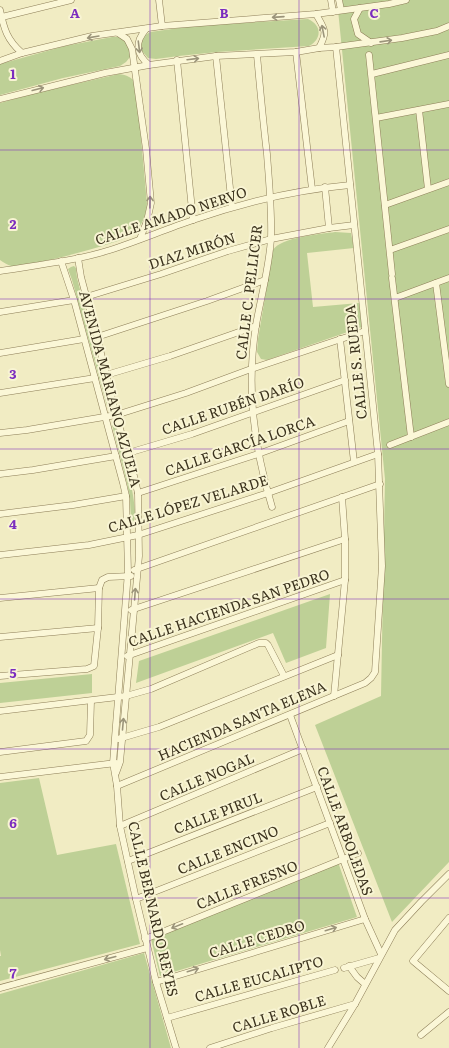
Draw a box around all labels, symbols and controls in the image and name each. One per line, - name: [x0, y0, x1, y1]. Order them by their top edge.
- text: A: [70, 3, 80, 22]
- text: B: [220, 3, 229, 22]
- text: C: [369, 3, 379, 22]
- one-way arrow: [272, 14, 285, 21]
- one-way arrow: [319, 25, 327, 38]
- one-way arrow: [87, 33, 100, 41]
- one-way arrow: [379, 37, 392, 45]
- one-way arrow: [135, 40, 143, 53]
- one-way arrow: [186, 55, 199, 62]
- text: 1: [10, 64, 16, 83]
- one-way arrow: [31, 85, 44, 92]
- street label: CALLE AMADO NERVO: [92, 181, 249, 249]
- one-way arrow: [146, 196, 154, 209]
- text: 2: [10, 214, 17, 233]
- street label: CALLE C. PELLICER: [230, 223, 266, 361]
- street label: DIAZ MIRÓN: [146, 227, 238, 274]
- street label: AVENIDA MARIANO AZUELA: [75, 288, 147, 490]
- street label: CALLE S. RUEDA: [339, 303, 371, 420]
- text: 3: [9, 364, 17, 383]
- street label: CALLE RUBÉN DARÍO: [159, 371, 307, 439]
- street label: CALLE GARCÍA LORCA: [162, 410, 318, 480]
- street label: CALLE LÓPEZ VELARDE: [105, 469, 270, 537]
- text: 4: [9, 514, 17, 533]
- street label: CALLE HACIENDA SAN PEDRO: [125, 563, 332, 651]
- one-way arrow: [131, 588, 138, 601]
- text: 5: [9, 663, 17, 682]
- street label: HACIENDA SANTA ELENA: [154, 675, 330, 765]
- one-way arrow: [120, 718, 127, 731]
- street label: CALLE NOGAL: [156, 747, 257, 805]
- street label: CALLE ARBOLEDAS: [313, 763, 379, 898]
- street label: CALLE PIRUL: [171, 786, 265, 838]
- text: 6: [9, 813, 17, 832]
- street label: CALLE BERNARDO REYES: [124, 819, 184, 998]
- street label: CALLE ENCINO: [174, 820, 281, 878]
- street label: CALLE FRESNO: [193, 855, 300, 913]
- street label: CALLE CEDRO: [206, 914, 307, 962]
- one-way arrow: [172, 923, 184, 931]
- one-way arrow: [325, 925, 338, 932]
- street label: CALLE EUCALIPTO: [192, 950, 325, 1006]
- one-way arrow: [103, 955, 116, 962]
- text: 7: [9, 963, 17, 982]
- one-way arrow: [187, 966, 200, 973]
- street label: CALLE ROBLE: [230, 989, 328, 1037]

